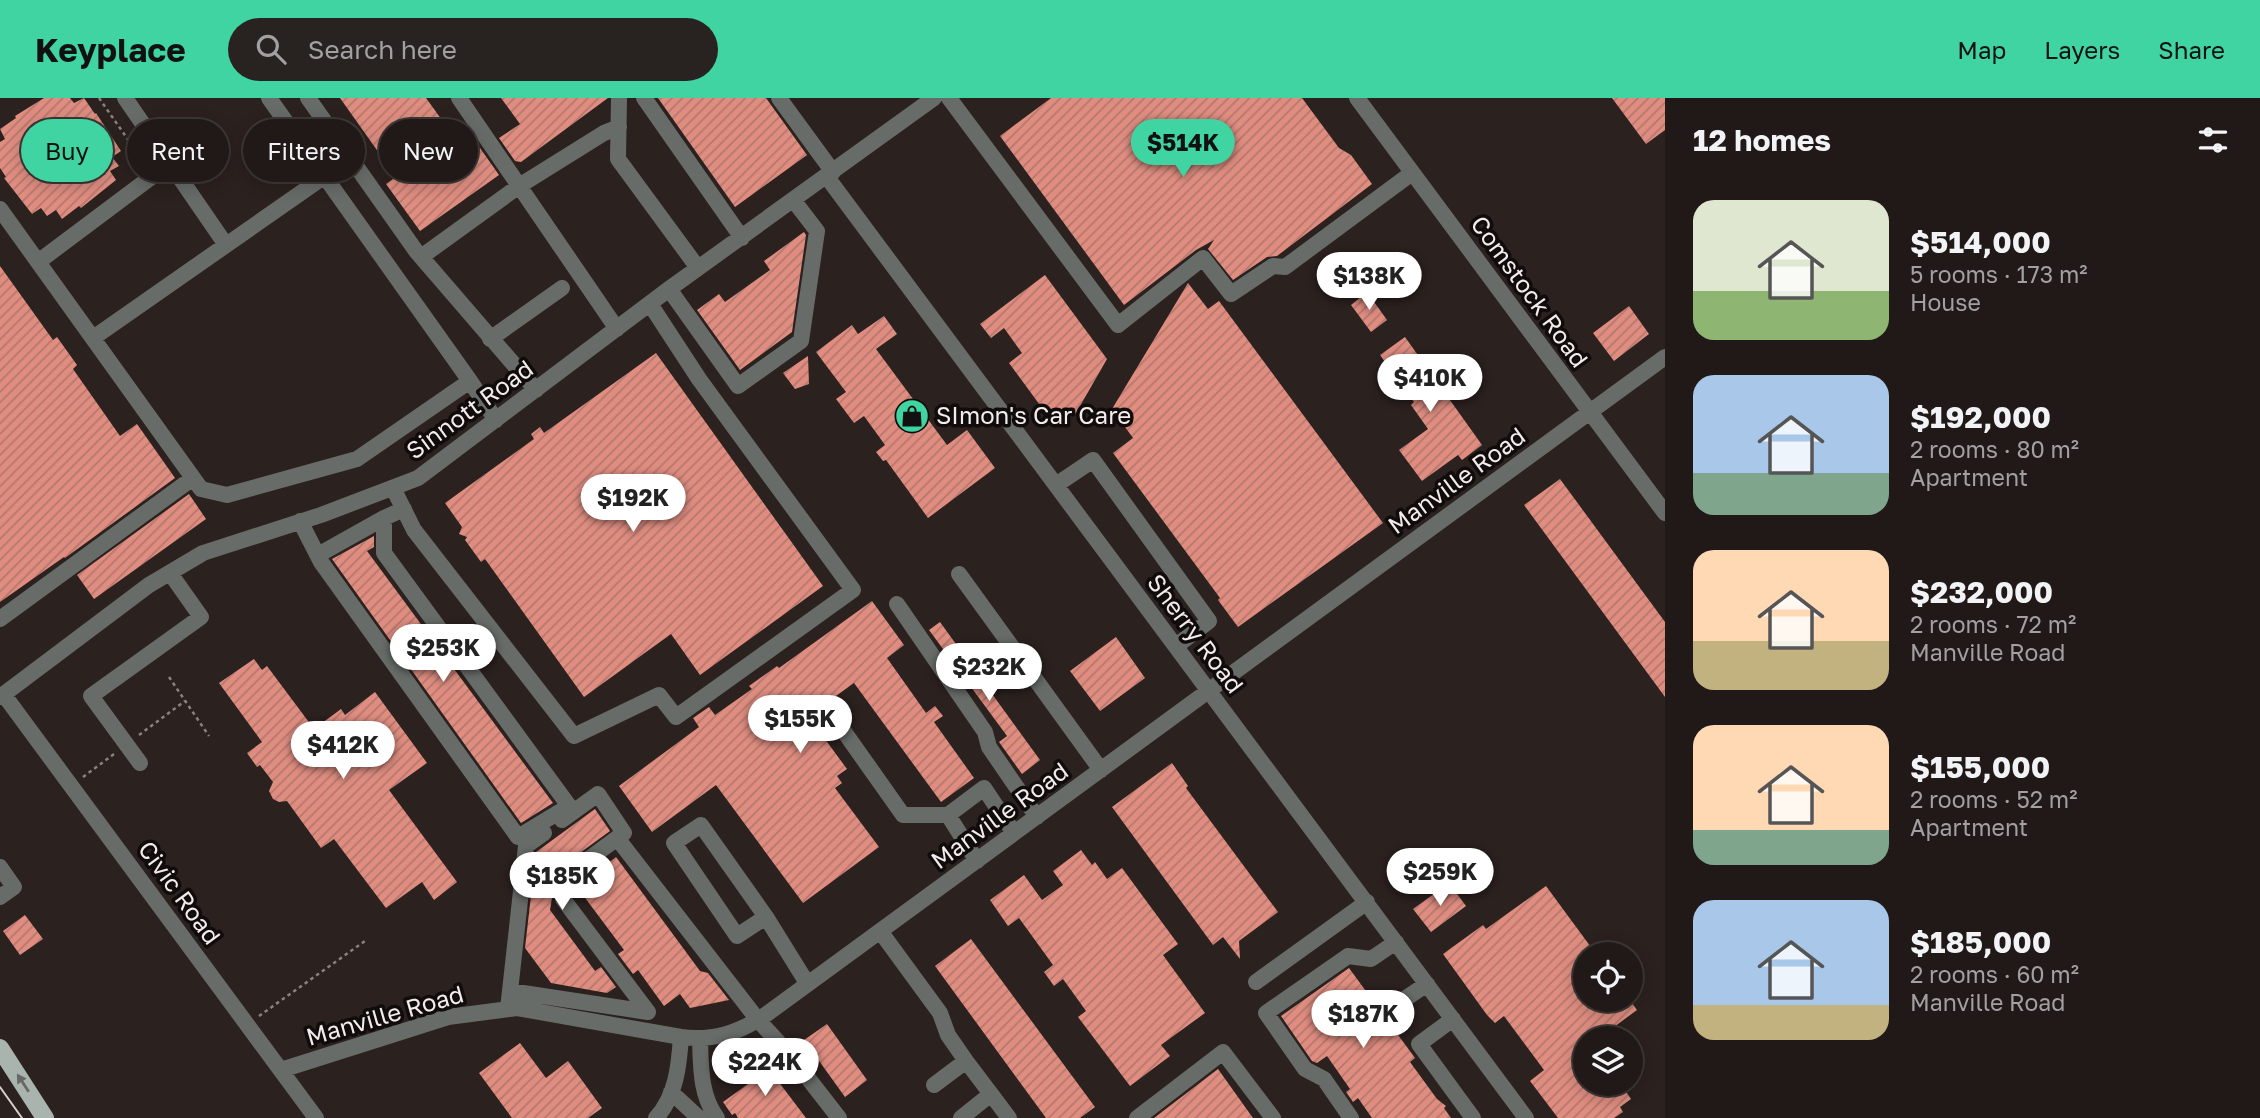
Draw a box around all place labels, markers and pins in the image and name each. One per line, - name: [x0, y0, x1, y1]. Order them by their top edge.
- pin: $514K: [1134, 120, 1232, 179]
- pin: $138K: [1320, 252, 1418, 312]
- pin: $410K: [1381, 354, 1479, 414]
- shop icon: SImon's Car Care: [893, 397, 931, 435]
- place label: SImon's Car Care: [936, 400, 1131, 429]
- pin: $192K: [584, 474, 682, 534]
- pin: $253K: [394, 624, 492, 684]
- pin: $232K: [940, 644, 1038, 703]
- pin: $155K: [751, 696, 849, 755]
- pin: $412K: [294, 722, 392, 781]
- pin: $259K: [1391, 848, 1489, 908]
- pin: $185K: [513, 852, 611, 912]
- pin: $187K: [1314, 990, 1412, 1050]
- pin: $224K: [716, 1038, 814, 1098]

